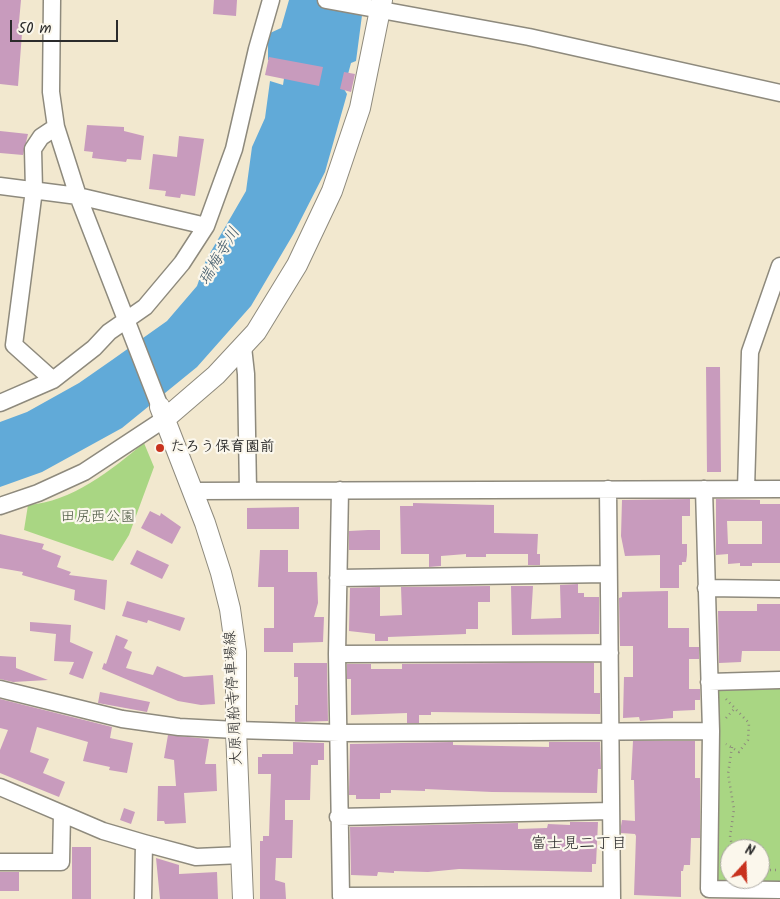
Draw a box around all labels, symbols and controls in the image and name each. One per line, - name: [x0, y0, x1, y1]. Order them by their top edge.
- scale bar: [12, 10, 120, 42]
- text: 50 m: [18, 17, 52, 41]
- water label: 瑞梅寺川: [196, 225, 246, 289]
- place label: たろう保育園前: [170, 439, 275, 457]
- marker: たろう保育園前: [154, 442, 166, 454]
- park label: 田尻西公園: [61, 509, 135, 527]
- street label: 大原周船寺停車場線: [222, 630, 248, 766]
- district label: 富士見二丁目: [531, 835, 627, 855]
- north arrow: [720, 839, 770, 889]
- text: N: [742, 839, 758, 863]

